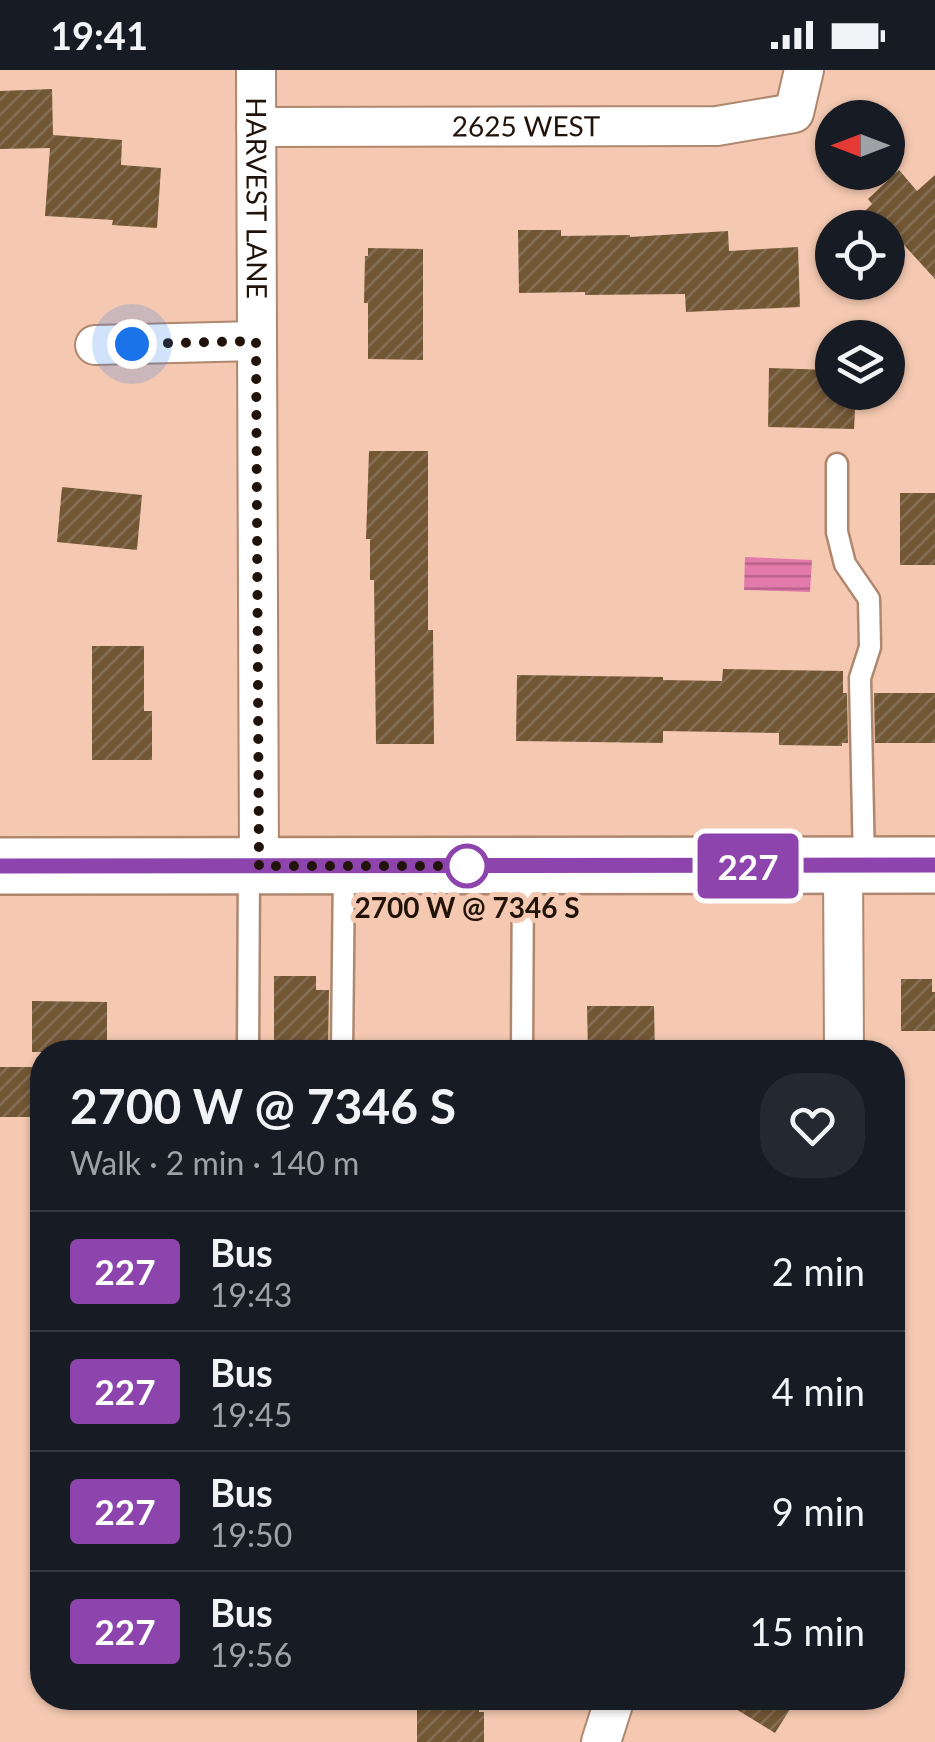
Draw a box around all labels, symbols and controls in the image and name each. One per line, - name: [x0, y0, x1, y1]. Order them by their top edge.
- text: 19:41: [50, 12, 148, 58]
- street label: HARVEST LANE: [240, 97, 275, 299]
- north arrow: [815, 100, 905, 190]
- map controls: [815, 100, 905, 410]
- street label: 2625 WEST: [452, 108, 601, 143]
- button: locate: [815, 210, 905, 300]
- your location: [107, 319, 157, 369]
- button: layers: [815, 320, 905, 410]
- line badge: 227: [690, 834, 806, 898]
- marker: 2700 W @ 7346 S: [446, 845, 488, 887]
- text: 227: [718, 845, 778, 887]
- place label: 2700 W @ 7346 S: [354, 890, 580, 924]
- button: heart: [760, 1073, 865, 1178]
- text: 2700 W @ 7346 S: [70, 1077, 456, 1134]
- text: Walk · 2 min · 140 m: [70, 1143, 359, 1182]
- text: Bus: [210, 1229, 273, 1275]
- text: 2 min: [772, 1248, 865, 1294]
- text: 227: [95, 1250, 155, 1292]
- text: 19:43: [210, 1275, 292, 1314]
- text: Bus: [210, 1349, 273, 1395]
- text: 4 min: [772, 1368, 865, 1414]
- text: 227: [95, 1370, 155, 1412]
- text: 19:45: [210, 1395, 292, 1434]
- text: Bus: [210, 1469, 273, 1515]
- text: 9 min: [772, 1488, 865, 1534]
- text: 227: [95, 1490, 155, 1532]
- text: 19:50: [210, 1515, 292, 1554]
- text: Bus: [210, 1589, 273, 1635]
- text: 15 min: [750, 1608, 865, 1654]
- text: 227: [95, 1610, 155, 1652]
- text: 19:56: [210, 1635, 292, 1674]

